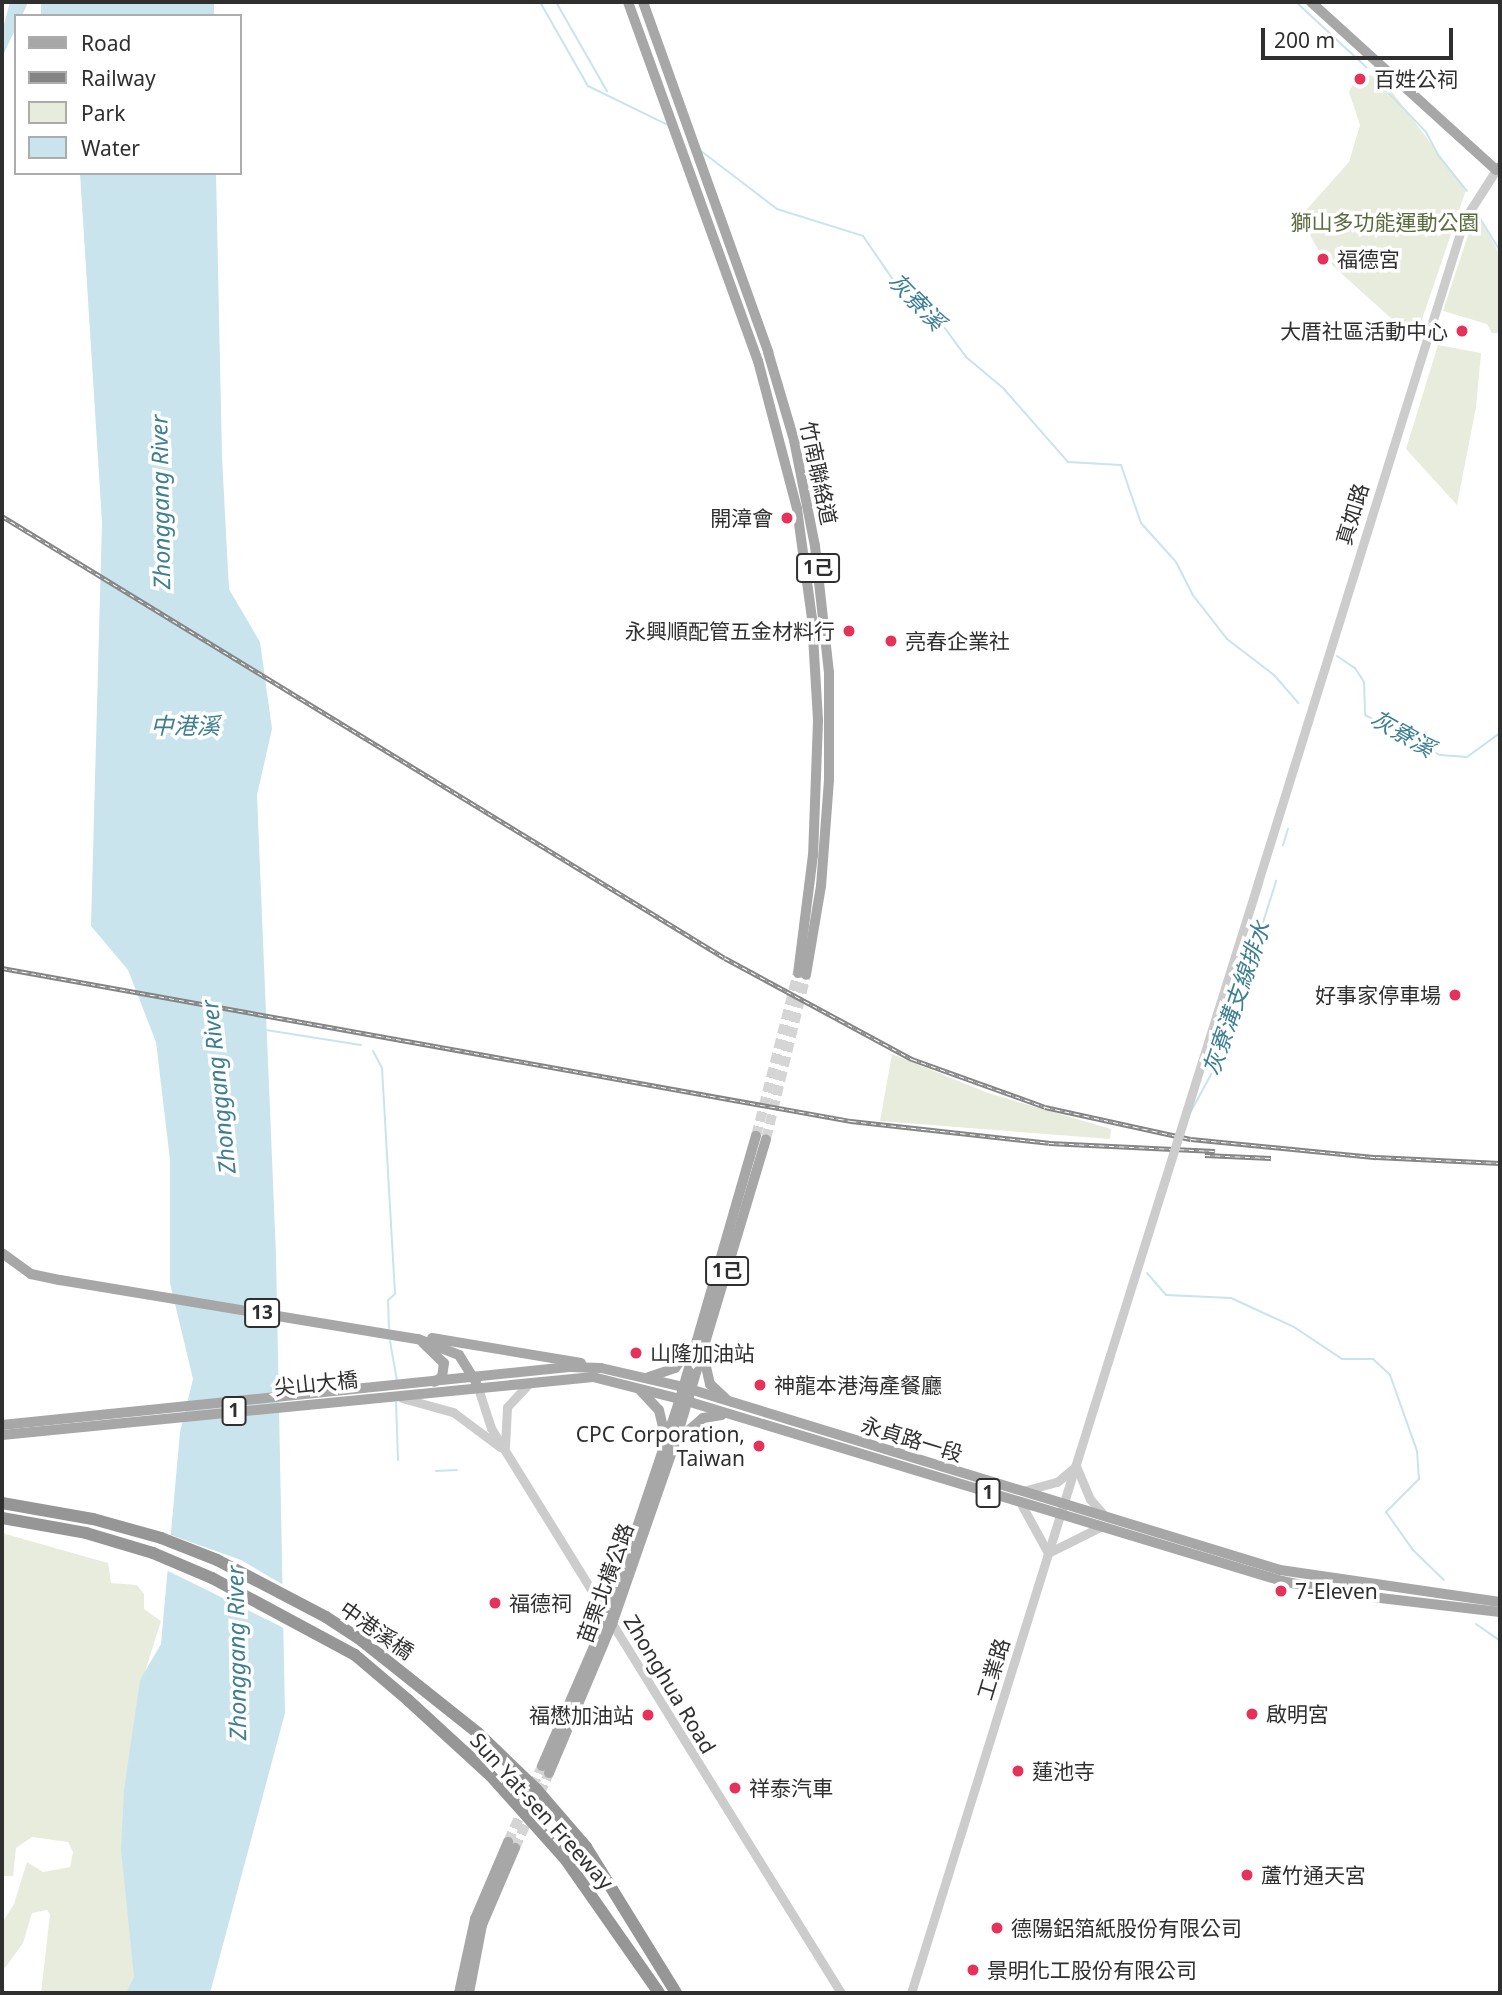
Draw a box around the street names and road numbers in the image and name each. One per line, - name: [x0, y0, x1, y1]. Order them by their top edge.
- street label: 竹南聯絡道: [796, 419, 842, 527]
- street label: 真如路: [1331, 480, 1373, 548]
- road number: 1己: [795, 552, 841, 583]
- road number: 1己: [704, 1256, 750, 1287]
- road number: 13: [243, 1298, 281, 1329]
- street label: 尖山大橋: [273, 1366, 359, 1400]
- road number: 1: [220, 1396, 248, 1427]
- street label: 永貞路一段: [858, 1412, 966, 1466]
- road number: 1: [974, 1478, 1002, 1508]
- street label: 苗栗北橫公路: [572, 1519, 638, 1647]
- street label: 中港溪橋: [335, 1596, 419, 1664]
- street label: Zhonghua Road: [619, 1610, 721, 1758]
- street label: 工業路: [972, 1635, 1014, 1703]
- street label: Sun Yat-sen Freeway: [465, 1728, 619, 1894]

